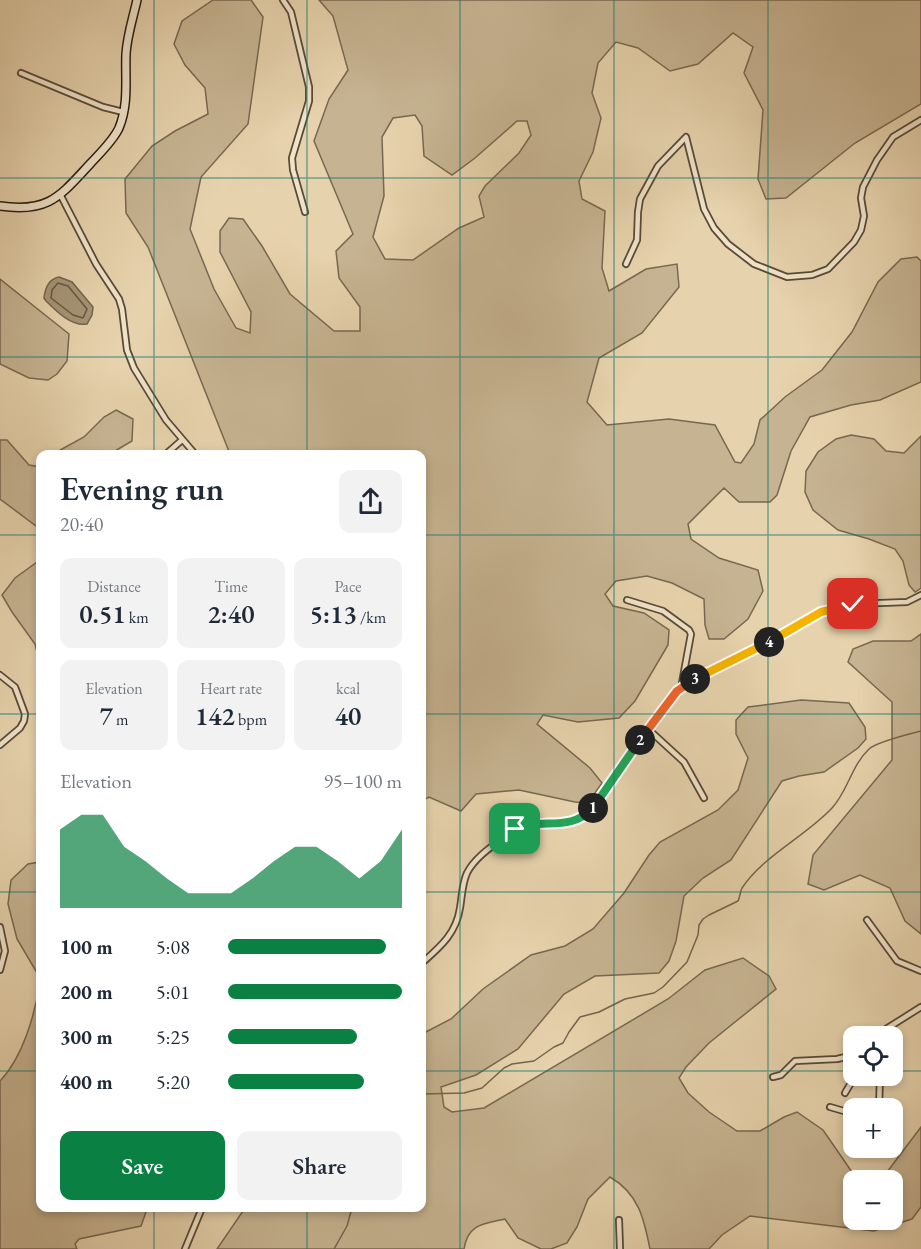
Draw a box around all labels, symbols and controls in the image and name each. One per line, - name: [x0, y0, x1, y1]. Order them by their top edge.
- text: Evening run: [60, 467, 224, 510]
- button: share: [339, 470, 402, 533]
- text: 20:40: [60, 511, 103, 537]
- text: Distance: [87, 576, 141, 597]
- text: Time: [214, 576, 248, 597]
- text: Pace: [335, 576, 361, 597]
- pin: [827, 578, 878, 629]
- icon: check: [836, 587, 869, 620]
- text: 0.51: [79, 597, 126, 631]
- text: 2:40: [207, 597, 255, 631]
- text: 5:13: [310, 597, 357, 631]
- text: km: [126, 607, 149, 628]
- text: /km: [357, 607, 386, 628]
- pin: 4: [754, 627, 784, 657]
- text: 4: [765, 631, 773, 652]
- pin: 3: [680, 664, 710, 694]
- text: 3: [691, 668, 699, 689]
- text: Elevation: [85, 678, 143, 699]
- text: Heart rate: [200, 678, 262, 699]
- text: kcal: [336, 678, 360, 699]
- text: 7: [100, 699, 113, 733]
- text: 142: [195, 699, 235, 733]
- text: 40: [335, 699, 361, 733]
- text: m: [113, 709, 129, 730]
- text: bpm: [235, 709, 267, 730]
- pin: 2: [625, 725, 655, 755]
- text: 2: [636, 729, 644, 750]
- text: Elevation: [60, 768, 132, 794]
- text: 95–100 m: [323, 768, 402, 794]
- pin: 1: [578, 793, 608, 823]
- text: 1: [589, 797, 597, 818]
- pin: [489, 803, 540, 854]
- icon: arrive: [498, 812, 531, 845]
- text: 100 m: [60, 934, 113, 960]
- text: 5:08: [156, 934, 190, 960]
- text: 200 m: [60, 979, 113, 1005]
- text: 5:01: [156, 979, 190, 1005]
- text: 300 m: [60, 1024, 113, 1050]
- text: 5:25: [156, 1024, 190, 1050]
- map controls: [843, 1026, 903, 1230]
- button: locate: [843, 1026, 903, 1086]
- text: 400 m: [60, 1069, 113, 1095]
- text: 5:20: [156, 1069, 190, 1095]
- button: +: [843, 1098, 903, 1158]
- button: Save: [60, 1131, 225, 1200]
- button: Share: [237, 1131, 402, 1200]
- button: −: [843, 1170, 903, 1230]

